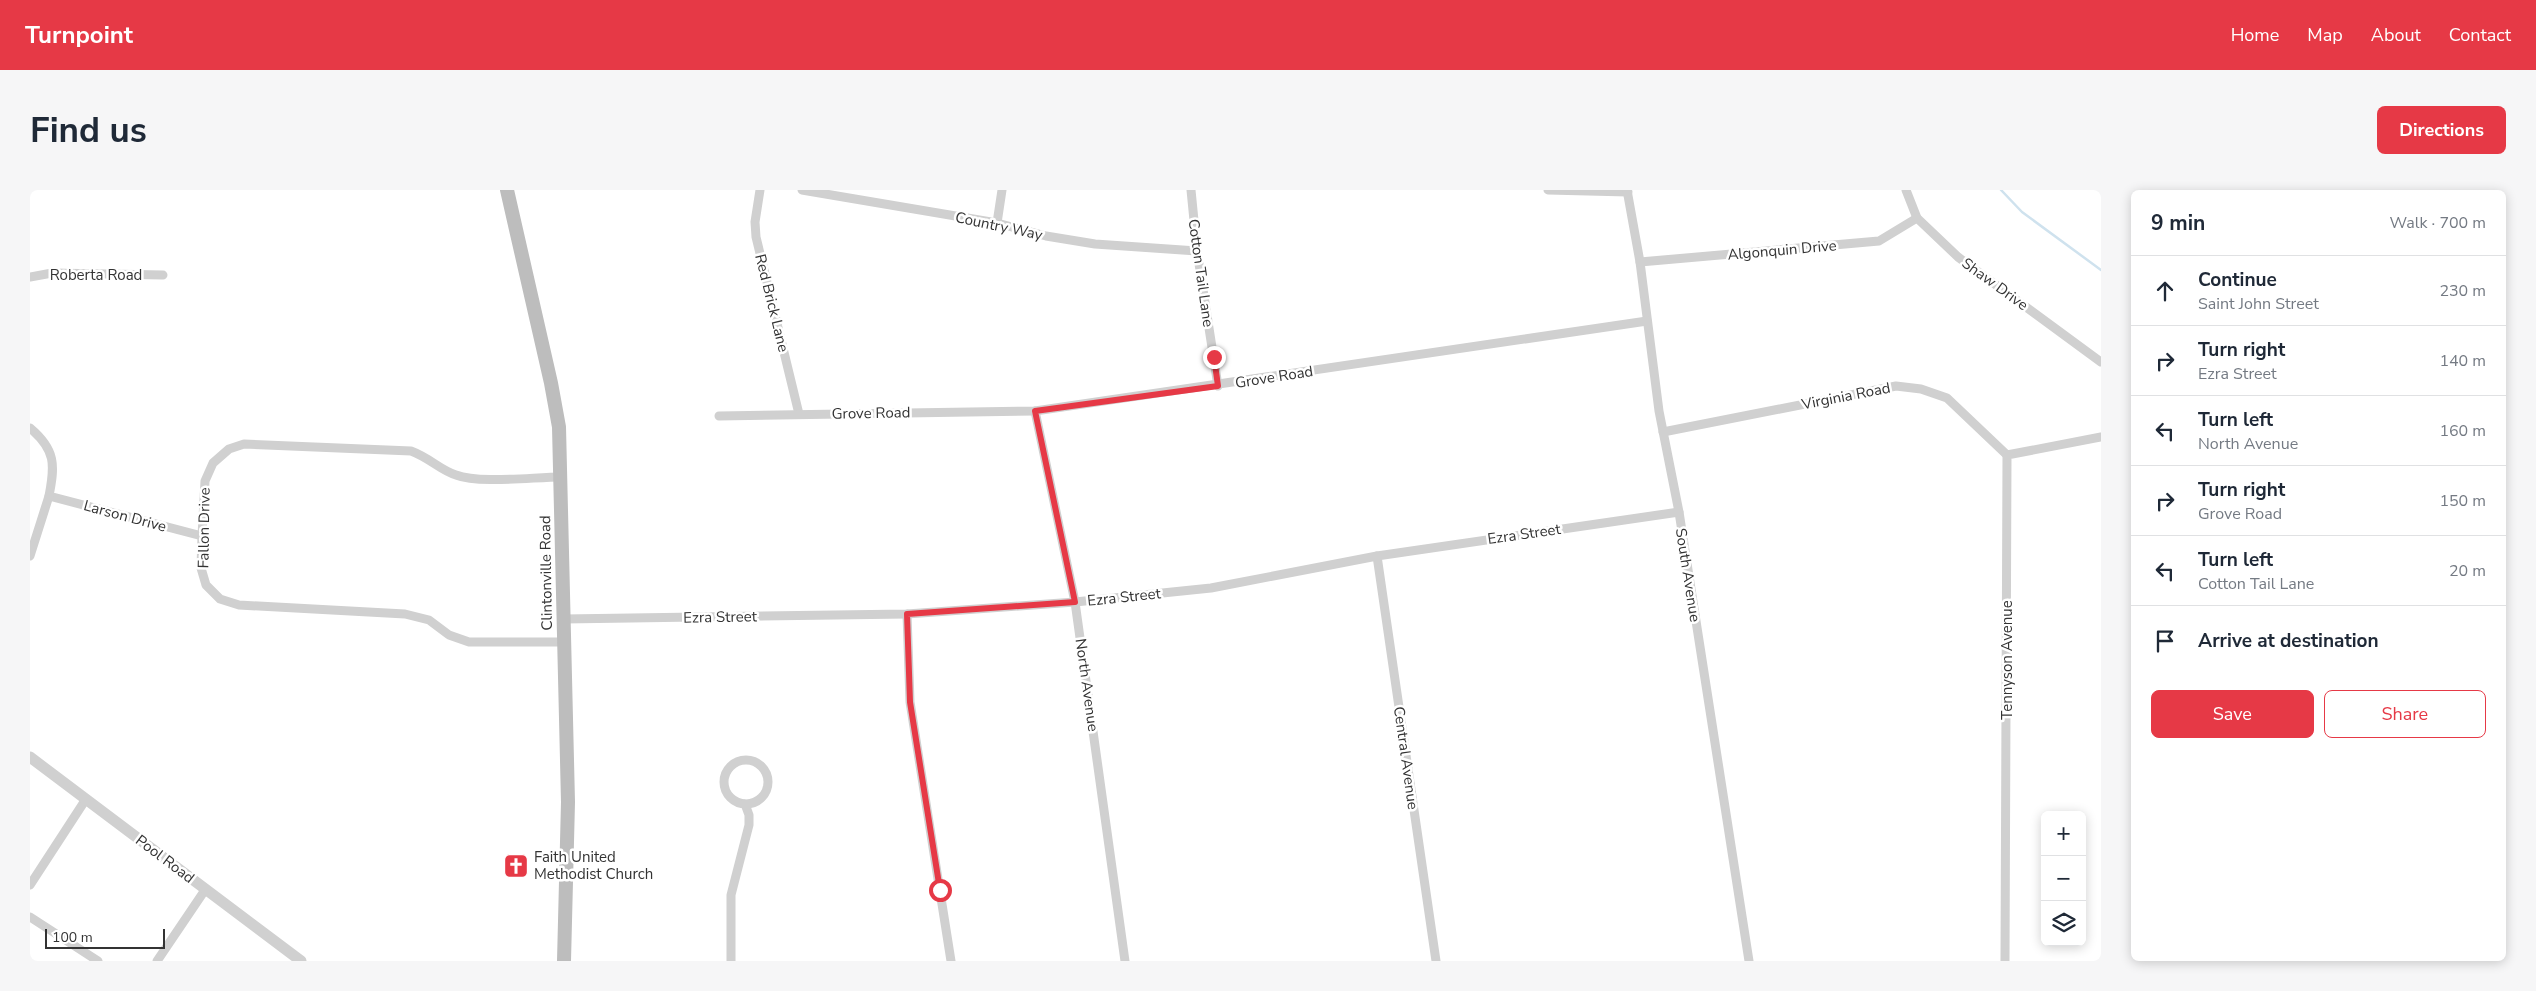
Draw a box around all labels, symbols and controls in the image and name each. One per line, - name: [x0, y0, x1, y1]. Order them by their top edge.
- text: Turnpoint: [25, 19, 133, 51]
- text: Home: [2231, 23, 2279, 47]
- text: Map: [2307, 23, 2343, 47]
- text: About: [2371, 23, 2421, 47]
- text: Contact: [2449, 23, 2511, 47]
- button: Directions: [2377, 106, 2506, 154]
- text: Find us: [30, 107, 147, 154]
- street label: Country Way: [954, 207, 1045, 245]
- text: 9 min: [2151, 209, 2205, 237]
- text: Walk · 700 m: [2390, 212, 2486, 234]
- street label: Cotton Tail Lane: [1184, 218, 1218, 328]
- street label: Algonquin Drive: [1727, 235, 1837, 265]
- street label: Red Brick Lane: [750, 252, 794, 354]
- street label: Shaw Drive: [1958, 253, 2032, 315]
- street label: Roberta Road: [50, 265, 142, 285]
- text: Continue: [2198, 267, 2277, 293]
- icon: ahead: [2151, 277, 2179, 305]
- text: 230 m: [2439, 280, 2486, 302]
- text: Saint John Street: [2198, 293, 2319, 315]
- text: Turn right: [2198, 337, 2285, 363]
- route end: [1203, 346, 1226, 369]
- icon: right: [2151, 347, 2179, 375]
- text: 140 m: [2439, 350, 2486, 372]
- street label: Grove Road: [1234, 361, 1314, 393]
- text: Ezra Street: [2198, 363, 2277, 385]
- street label: Virginia Road: [1799, 378, 1892, 415]
- street label: Grove Road: [831, 402, 911, 424]
- text: Turn left: [2198, 407, 2273, 433]
- icon: left: [2151, 417, 2179, 445]
- text: 160 m: [2439, 420, 2486, 442]
- text: North Avenue: [2198, 433, 2298, 455]
- text: Turn right: [2198, 477, 2285, 503]
- street label: Fallon Drive: [193, 487, 215, 569]
- icon: right: [2151, 487, 2179, 515]
- text: 150 m: [2439, 490, 2486, 512]
- street label: Larson Drive: [81, 495, 169, 537]
- text: Grove Road: [2198, 503, 2282, 525]
- street label: Clintonville Road: [535, 515, 557, 631]
- street label: Ezra Street: [1486, 519, 1563, 549]
- street label: South Avenue: [1671, 527, 1705, 623]
- text: Turn left: [2198, 547, 2273, 573]
- icon: left: [2151, 557, 2179, 585]
- text: 20 m: [2449, 560, 2486, 582]
- text: Cotton Tail Lane: [2198, 573, 2314, 595]
- street label: Ezra Street: [1086, 583, 1162, 611]
- street label: Tennyson Avenue: [1997, 600, 2017, 720]
- street label: Ezra Street: [683, 606, 758, 628]
- icon: arrive: [2151, 627, 2179, 655]
- text: Arrive at destination: [2198, 628, 2379, 654]
- street label: North Avenue: [1071, 637, 1103, 733]
- button: Save: [2151, 690, 2314, 738]
- button: Share: [2324, 690, 2486, 738]
- street label: Central Avenue: [1389, 705, 1423, 811]
- map controls: [2041, 811, 2086, 946]
- button: +: [2041, 811, 2086, 856]
- street label: Pool Road: [131, 830, 199, 888]
- place label: Faith United Methodist Church: [534, 847, 653, 884]
- church icon: Faith United Methodist Church: [503, 853, 529, 879]
- button: −: [2041, 856, 2086, 901]
- route start: [929, 879, 952, 902]
- button: layers: [2041, 901, 2086, 946]
- scale bar: [45, 926, 165, 949]
- text: 100 m: [52, 928, 93, 947]

